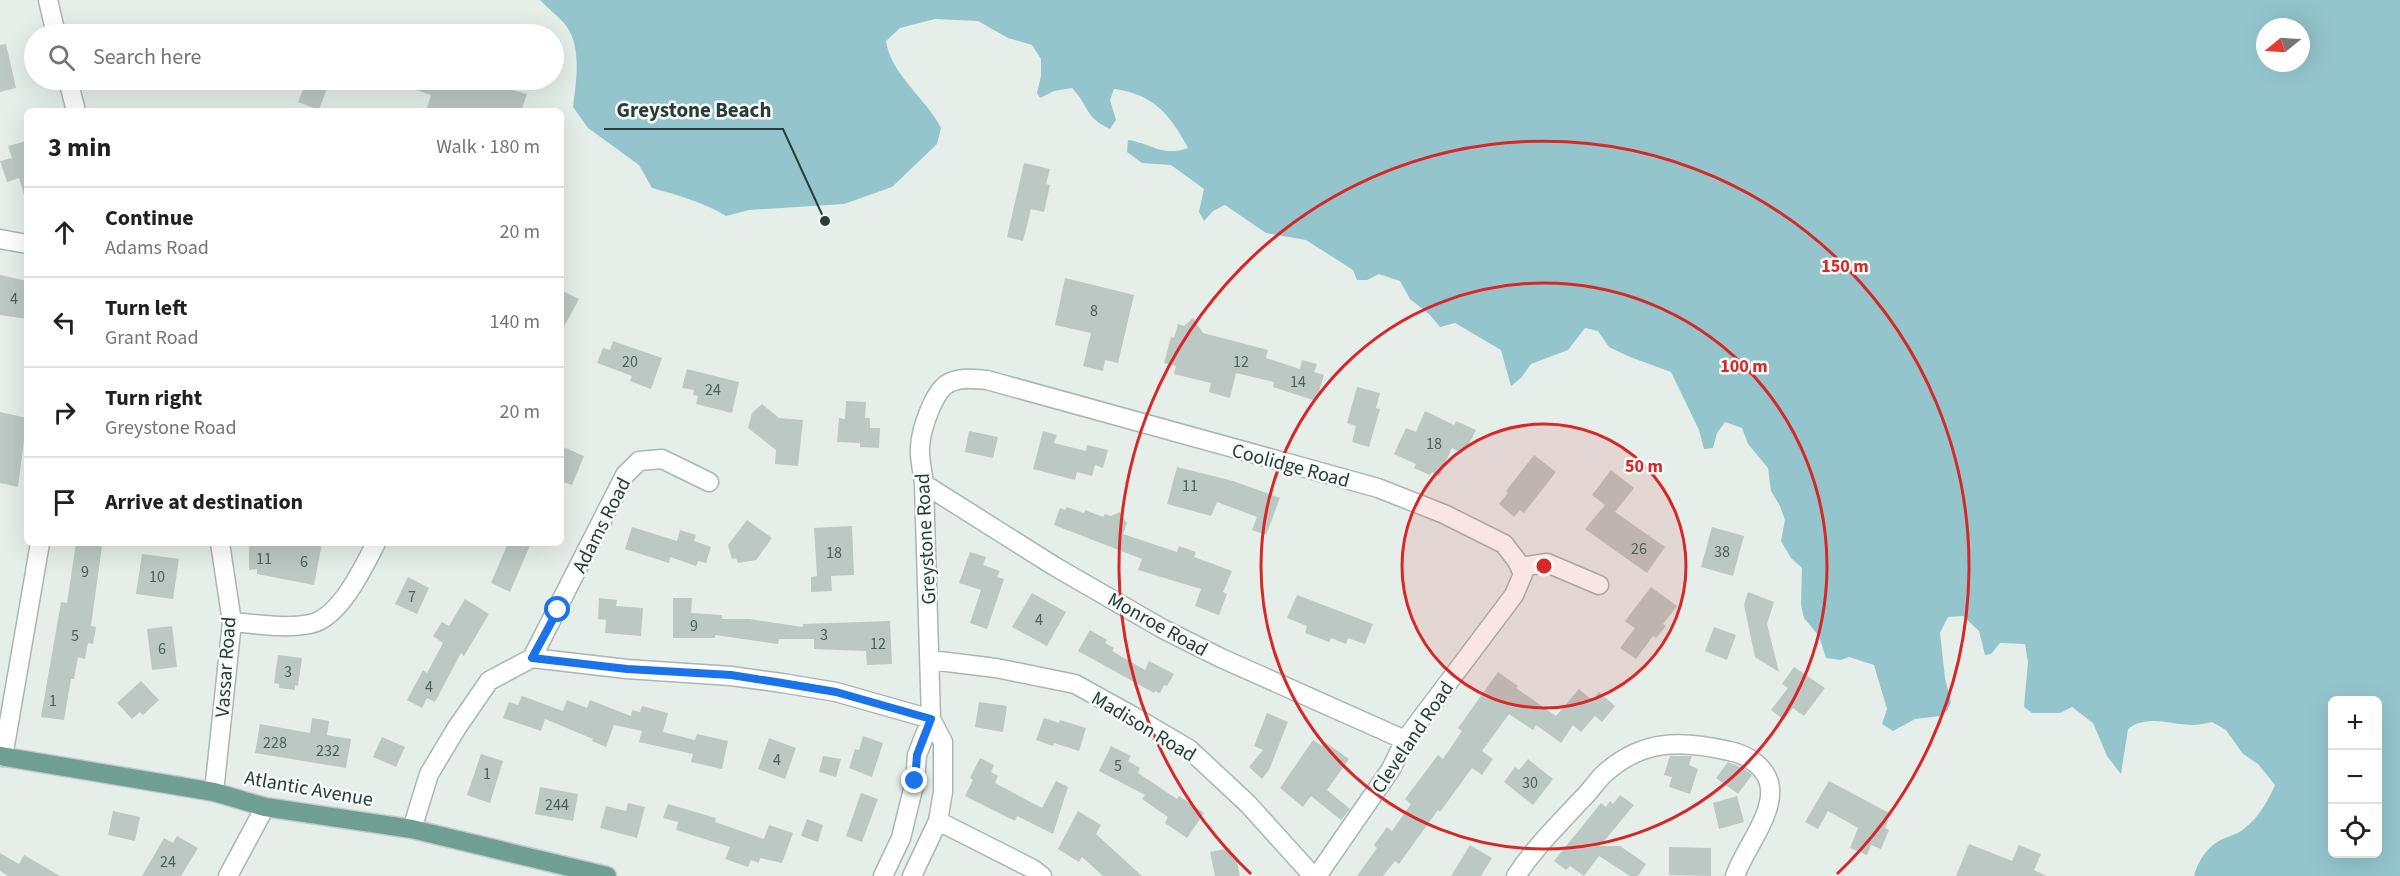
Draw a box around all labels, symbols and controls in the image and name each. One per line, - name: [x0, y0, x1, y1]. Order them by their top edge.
- north arrow: [2256, 18, 2310, 72]
- search box: [24, 24, 564, 90]
- icon: search: [45, 41, 78, 74]
- text: Search here: [93, 41, 201, 73]
- callout: Greystone Beach: [604, 90, 783, 129]
- text: Greystone Beach: [617, 95, 771, 125]
- text: 3 min: [48, 129, 111, 166]
- text: Walk · 180 m: [436, 133, 540, 161]
- text: Continue: [105, 202, 194, 234]
- icon: ahead: [48, 216, 81, 249]
- text: 20 m: [500, 218, 540, 246]
- text: Adams Road: [105, 234, 209, 262]
- text: 150 m: [1821, 254, 1869, 279]
- house number: 4: [10, 288, 18, 310]
- text: Turn left: [105, 292, 187, 324]
- house number: 8: [1090, 300, 1098, 322]
- icon: left: [48, 306, 81, 339]
- text: 140 m: [490, 308, 540, 336]
- text: Grant Road: [105, 324, 199, 352]
- house number: 20: [622, 351, 638, 373]
- house number: 12: [1233, 351, 1249, 373]
- text: 100 m: [1720, 354, 1768, 379]
- house number: 14: [1290, 371, 1306, 393]
- house number: 24: [705, 379, 721, 401]
- text: Turn right: [105, 382, 202, 414]
- icon: right: [48, 396, 81, 429]
- text: 20 m: [500, 398, 540, 426]
- text: Greystone Road: [105, 414, 237, 442]
- house number: 18: [1426, 433, 1442, 455]
- street label: Coolidge Road: [1229, 437, 1353, 495]
- text: 50 m: [1625, 454, 1663, 479]
- street label: Adams Road: [566, 473, 638, 578]
- street label: Greystone Road: [909, 473, 943, 605]
- house number: 11: [1182, 475, 1198, 497]
- icon: arrive: [48, 486, 81, 519]
- text: Arrive at destination: [105, 486, 303, 518]
- house number: 26: [1631, 538, 1647, 560]
- house number: 38: [1714, 541, 1730, 563]
- house number: 18: [826, 542, 842, 564]
- house number: 11: [256, 548, 272, 570]
- house number: 6: [300, 551, 308, 573]
- centre of rings: [1534, 556, 1554, 576]
- house number: 9: [81, 561, 89, 583]
- house number: 10: [149, 566, 165, 588]
- house number: 7: [408, 586, 416, 608]
- street label: Monroe Road: [1102, 586, 1213, 664]
- route start: [544, 596, 570, 622]
- house number: 4: [1035, 609, 1043, 631]
- house number: 9: [690, 615, 698, 637]
- street label: Vassar Road: [209, 616, 243, 718]
- house number: 3: [820, 624, 828, 646]
- house number: 5: [71, 625, 79, 647]
- house number: 12: [870, 633, 886, 655]
- house number: 6: [158, 638, 166, 660]
- house number: 3: [284, 661, 292, 683]
- house number: 4: [425, 676, 433, 698]
- street label: Cleveland Road: [1365, 676, 1461, 799]
- street label: Madison Road: [1086, 685, 1201, 769]
- house number: 1: [49, 690, 57, 712]
- map controls: [2328, 696, 2382, 858]
- button: +: [2328, 696, 2382, 750]
- house number: 228: [263, 732, 287, 754]
- house number: 232: [316, 740, 340, 762]
- house number: 4: [773, 749, 781, 771]
- button: −: [2328, 750, 2382, 804]
- house number: 5: [1114, 755, 1122, 777]
- house number: 1: [483, 763, 491, 785]
- street label: Atlantic Avenue: [242, 764, 375, 814]
- route end: [901, 767, 927, 793]
- house number: 30: [1522, 772, 1538, 794]
- house number: 244: [545, 794, 569, 816]
- button: locate: [2328, 804, 2382, 858]
- house number: 24: [160, 851, 176, 873]

